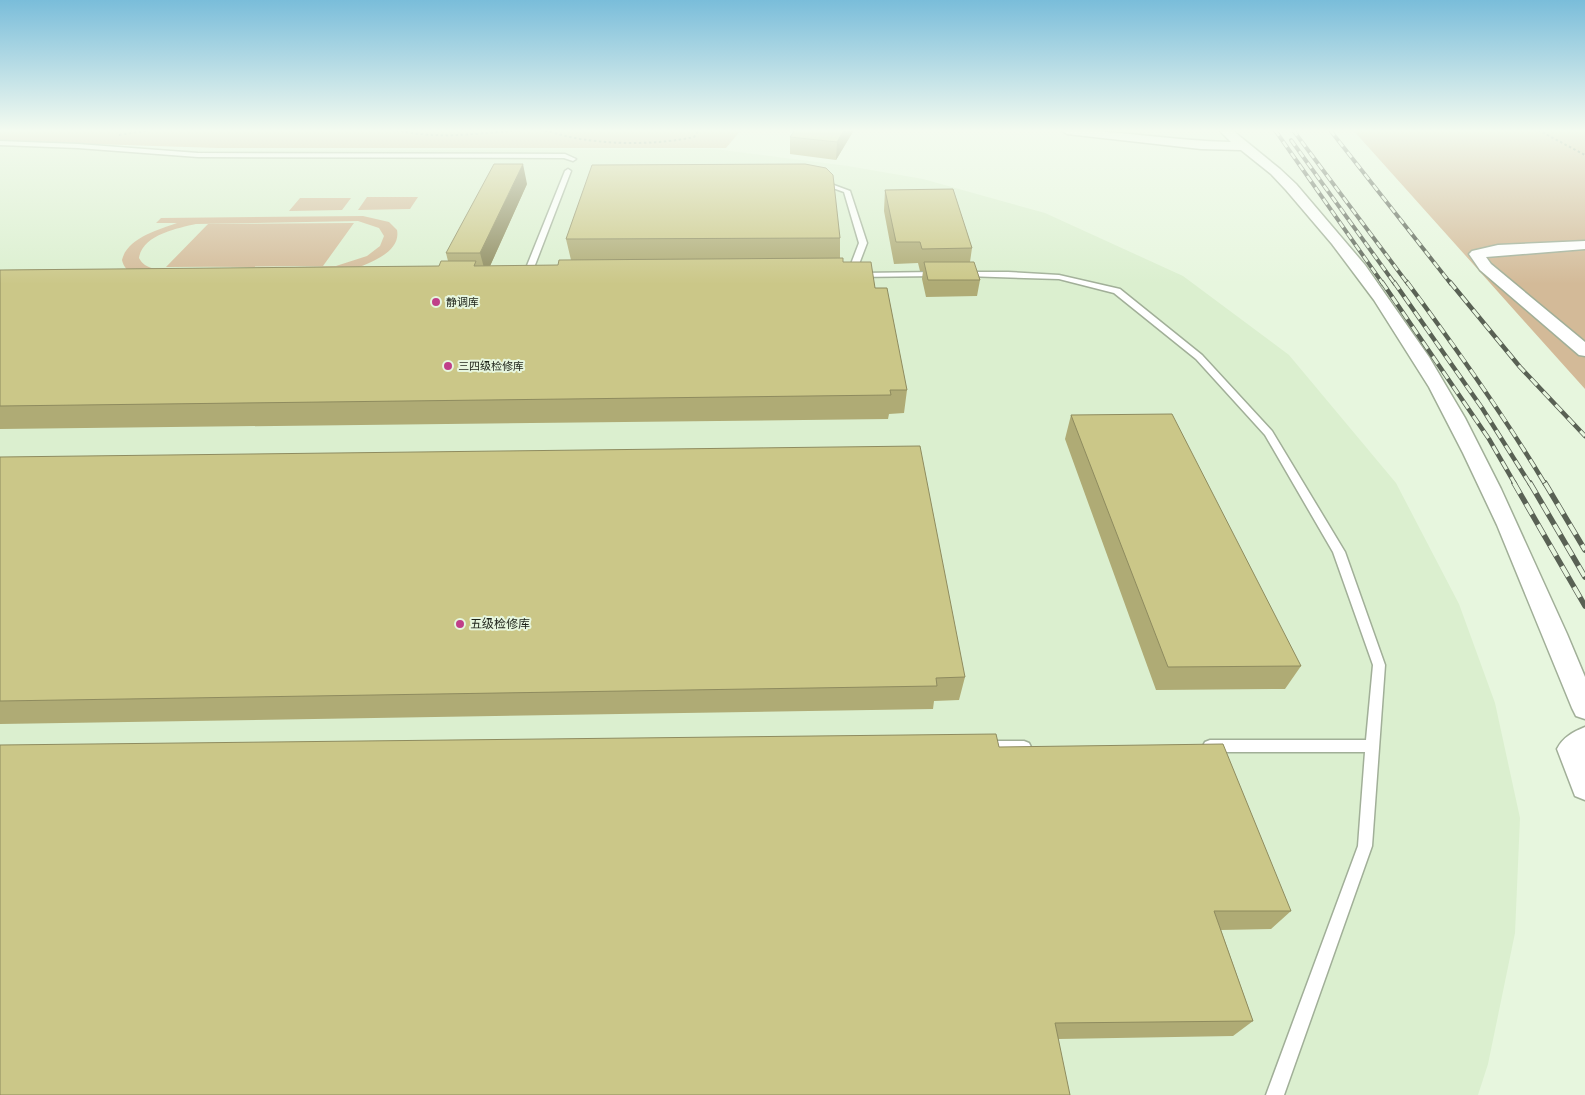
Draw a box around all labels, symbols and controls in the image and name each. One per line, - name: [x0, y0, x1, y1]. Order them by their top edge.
- place label: 静调库: [446, 295, 479, 308]
- marker: 静调库: [430, 296, 442, 308]
- place label: 三四级检修库: [458, 359, 524, 372]
- marker: 三四级检修库: [442, 360, 454, 372]
- place label: 五级检修库: [470, 616, 530, 630]
- marker: 五级检修库: [454, 618, 466, 630]

